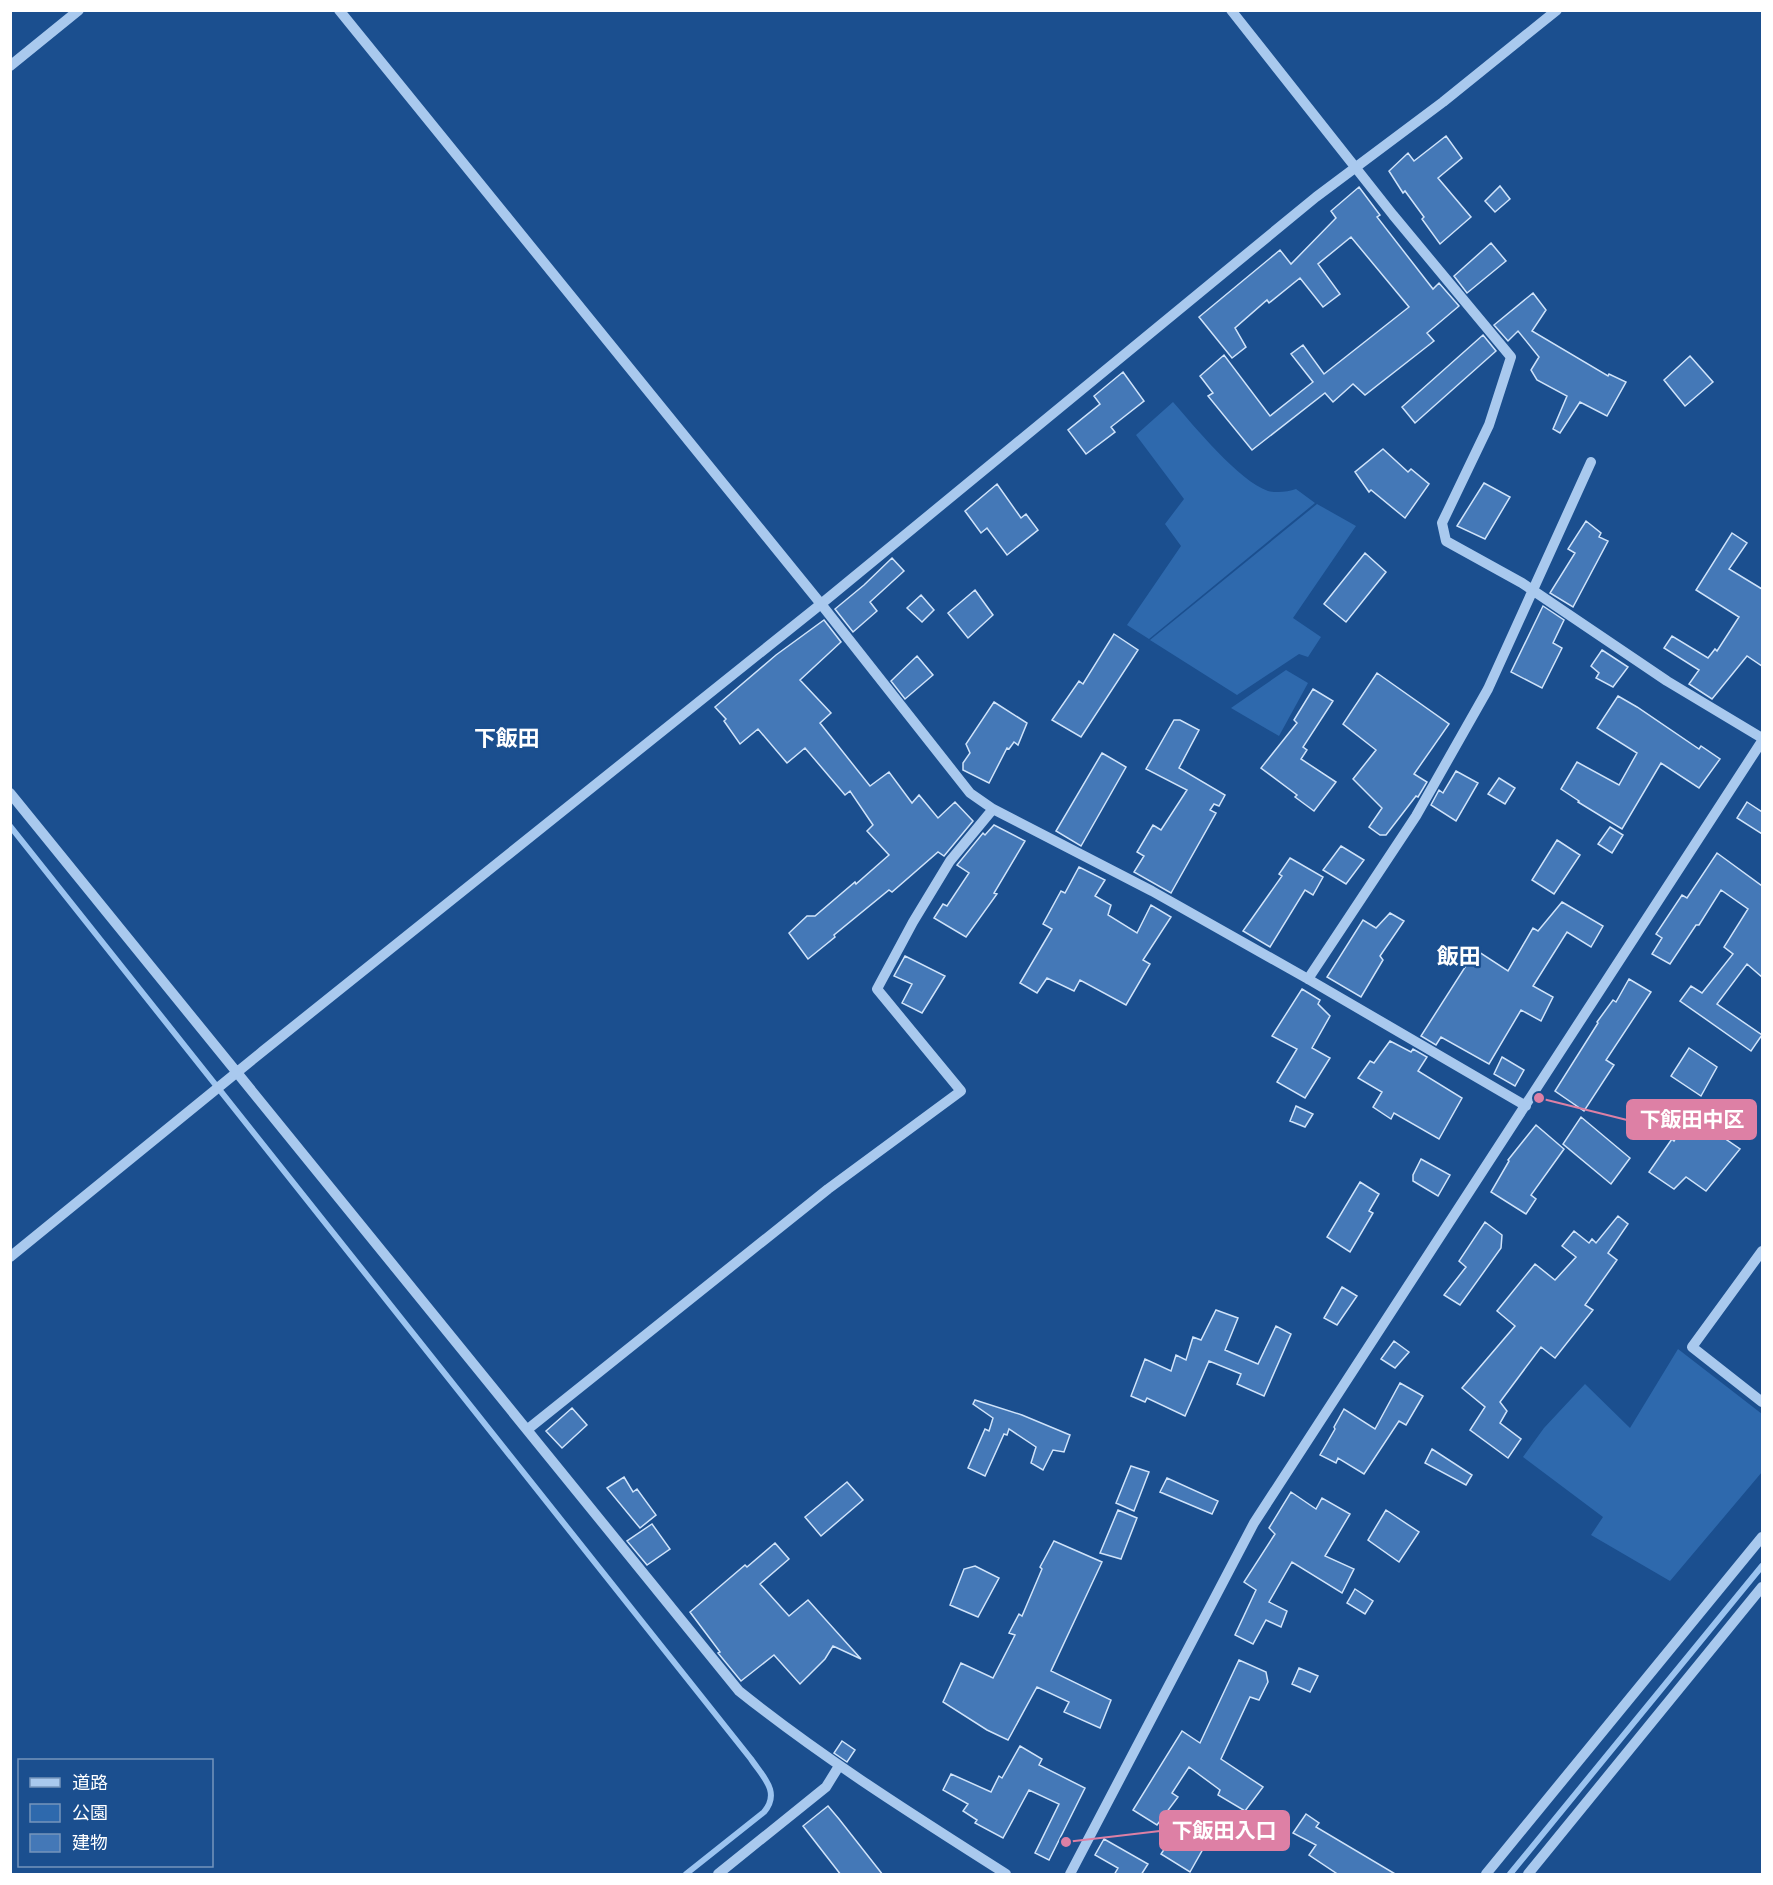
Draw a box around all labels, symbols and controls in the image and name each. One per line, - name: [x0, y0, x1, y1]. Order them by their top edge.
- district label: 下飯田: [474, 724, 540, 750]
- district label: 飯田: [1436, 942, 1481, 968]
- callout: 下飯田中区: [1627, 1100, 1756, 1139]
- text: 下飯田中区: [1640, 1106, 1745, 1131]
- legend: [18, 1759, 213, 1867]
- text: 道路: [72, 1771, 108, 1793]
- text: 公園: [72, 1801, 108, 1823]
- callout: 下飯田入口: [1160, 1811, 1289, 1850]
- text: 下飯田入口: [1172, 1817, 1277, 1842]
- text: 建物: [72, 1831, 108, 1853]

